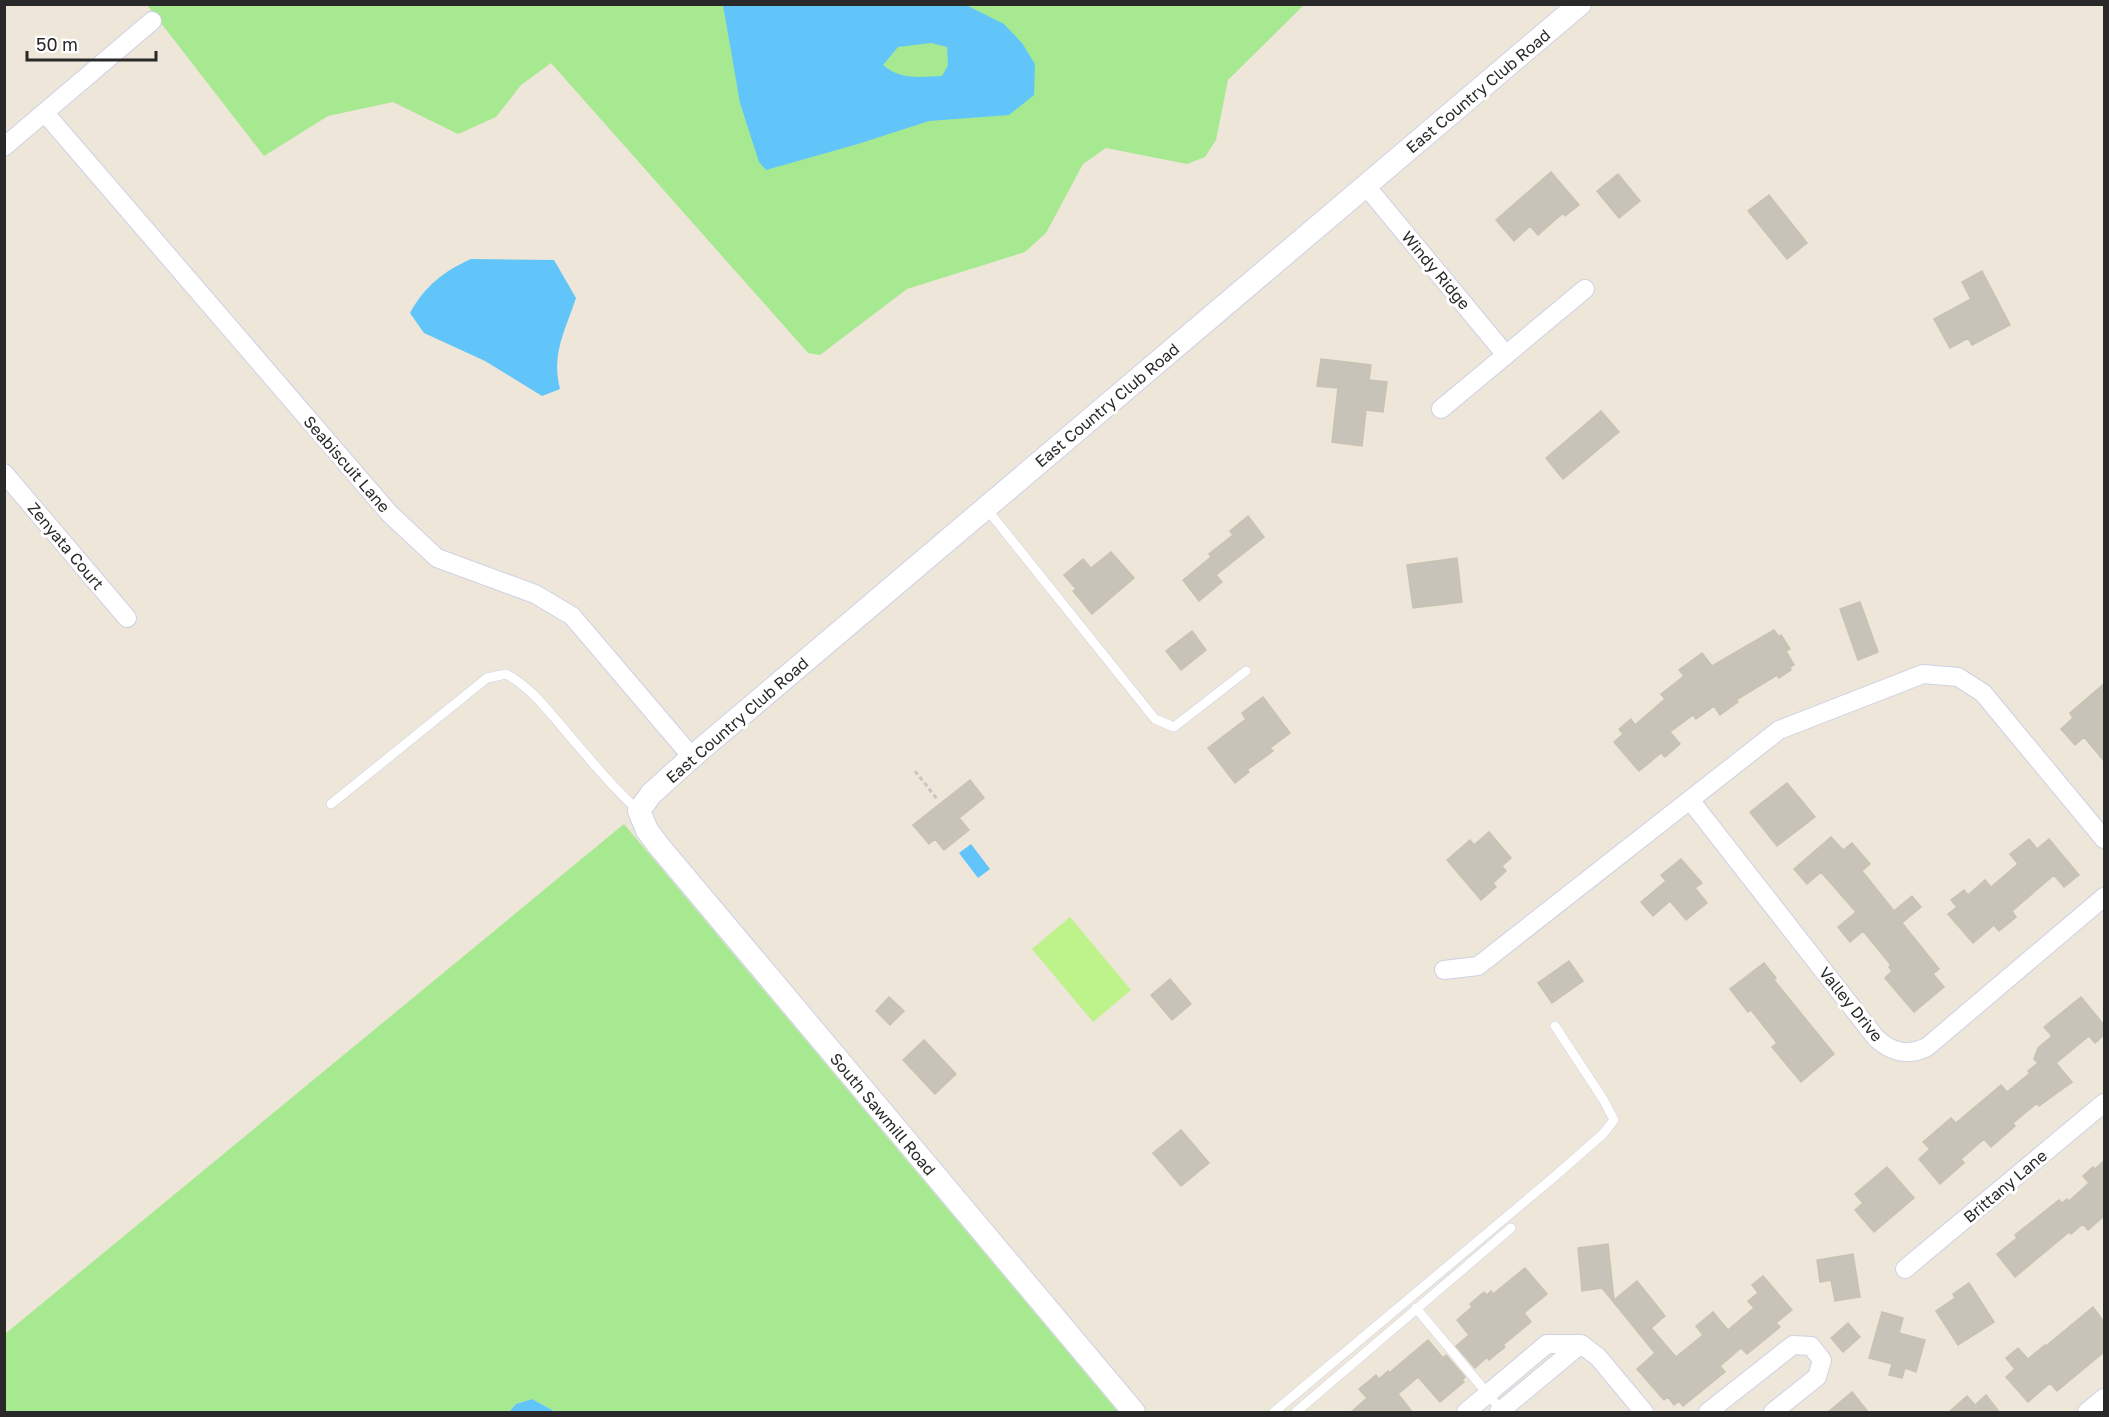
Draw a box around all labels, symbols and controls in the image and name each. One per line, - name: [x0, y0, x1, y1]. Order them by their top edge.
- scale bar: [27, 24, 156, 62]
- street label: East Country Club Road: [1402, 25, 1554, 157]
- text: 50 m: [36, 33, 78, 55]
- street label: Windy Ridge: [1397, 227, 1475, 313]
- street label: East Country Club Road: [1031, 339, 1183, 471]
- street label: Seabiscuit Lane: [300, 412, 394, 516]
- street label: Zenyata Court: [24, 498, 108, 594]
- street label: East Country Club Road: [662, 653, 812, 787]
- street label: Valley Drive: [1815, 963, 1887, 1045]
- street label: South Sawmill Road: [826, 1049, 940, 1179]
- street label: Brittany Lane: [1959, 1145, 2051, 1227]

